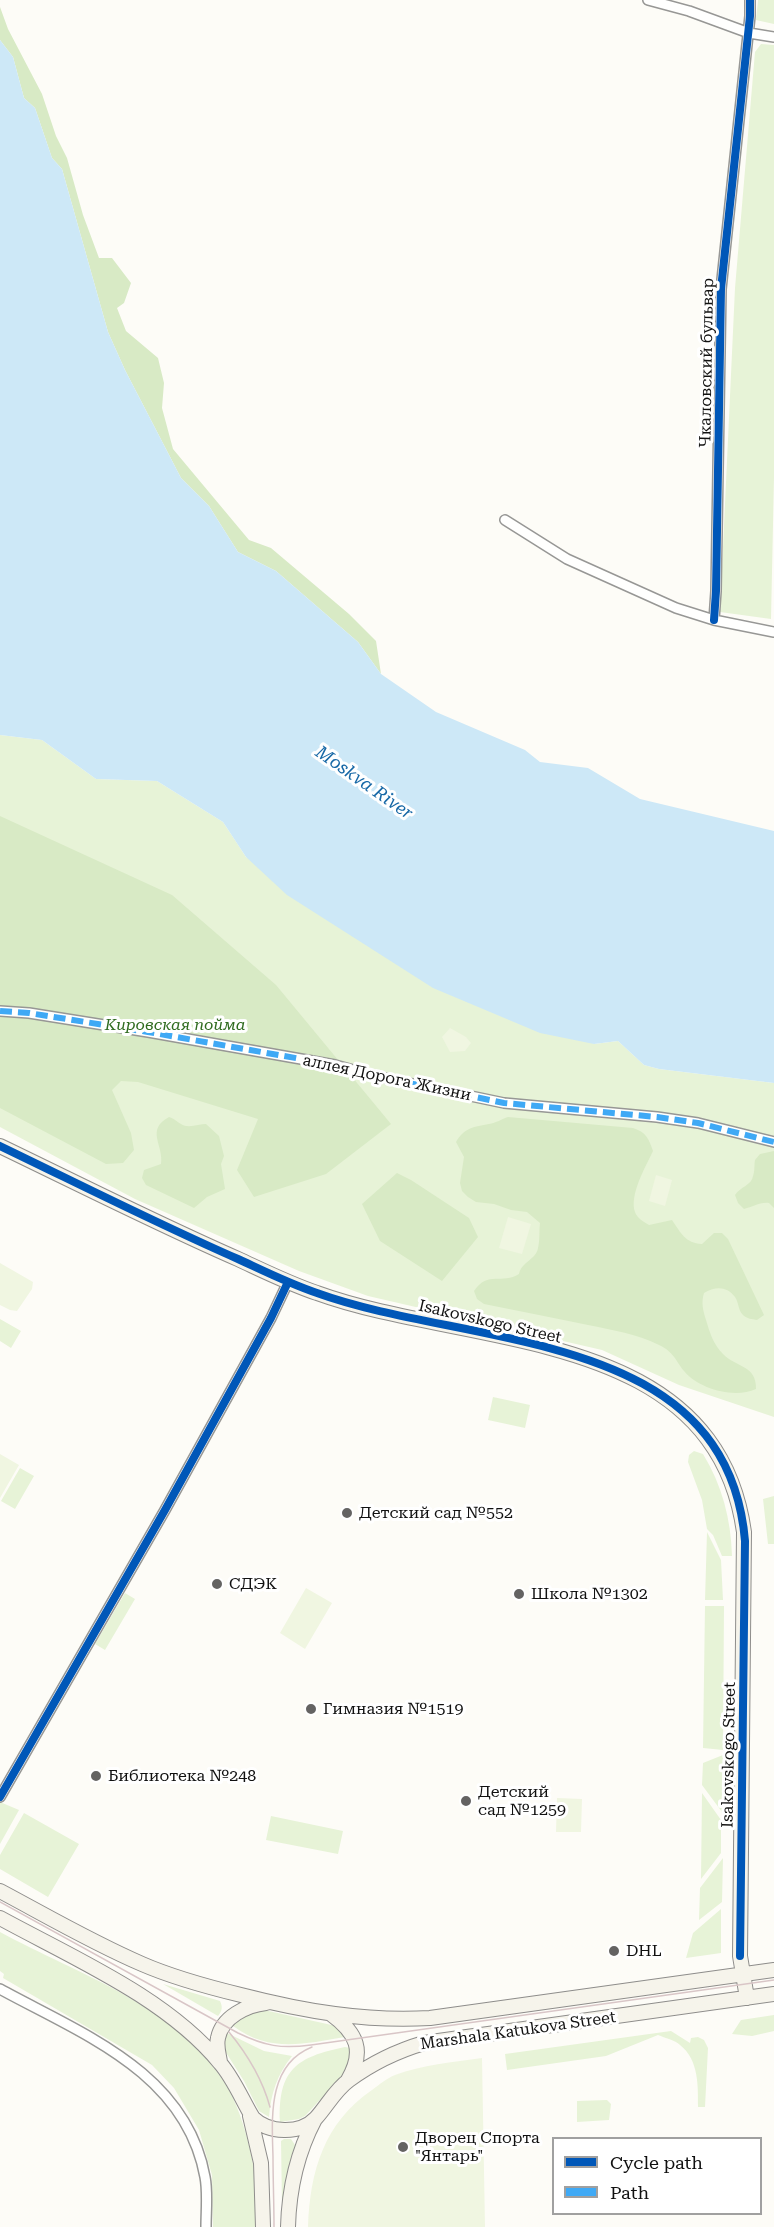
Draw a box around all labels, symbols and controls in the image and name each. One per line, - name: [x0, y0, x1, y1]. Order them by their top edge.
- street label: Чкаловский бульвар: [696, 278, 718, 448]
- water label: Moskva River: [311, 742, 417, 824]
- park label: Кировская пойма: [105, 1015, 245, 1035]
- street label: аллея Дорога Жизни: [301, 1051, 473, 1105]
- street label: Isakovskogo Street: [417, 1296, 563, 1348]
- place label: Детский сад №552: [359, 1503, 513, 1523]
- marker: Детский сад №552: [340, 1506, 354, 1520]
- place label: СДЭК: [229, 1574, 277, 1594]
- marker: СДЭК: [210, 1577, 224, 1591]
- place label: Школа №1302: [531, 1584, 648, 1604]
- marker: Школа №1302: [512, 1587, 526, 1601]
- street label: Isakovskogo Street: [718, 1682, 740, 1828]
- place label: Гимназия №1519: [323, 1699, 463, 1719]
- marker: Гимназия №1519: [304, 1702, 318, 1716]
- place label: Библиотека №248: [108, 1766, 256, 1786]
- marker: Библиотека №248: [89, 1769, 103, 1783]
- place label: Детский сад №1259: [478, 1782, 566, 1820]
- marker: Детский сад №1259: [459, 1794, 473, 1808]
- place label: DHL: [626, 1941, 662, 1961]
- marker: DHL: [607, 1944, 621, 1958]
- street label: Marshala Katukova Street: [419, 2008, 617, 2054]
- place label: Дворец Спорта "Янтарь": [415, 2128, 540, 2166]
- legend: [552, 2137, 762, 2215]
- marker: Дворец Спорта "Янтарь": [396, 2140, 410, 2154]
- text: Cycle path: [610, 2152, 703, 2173]
- text: Path: [610, 2182, 649, 2203]

